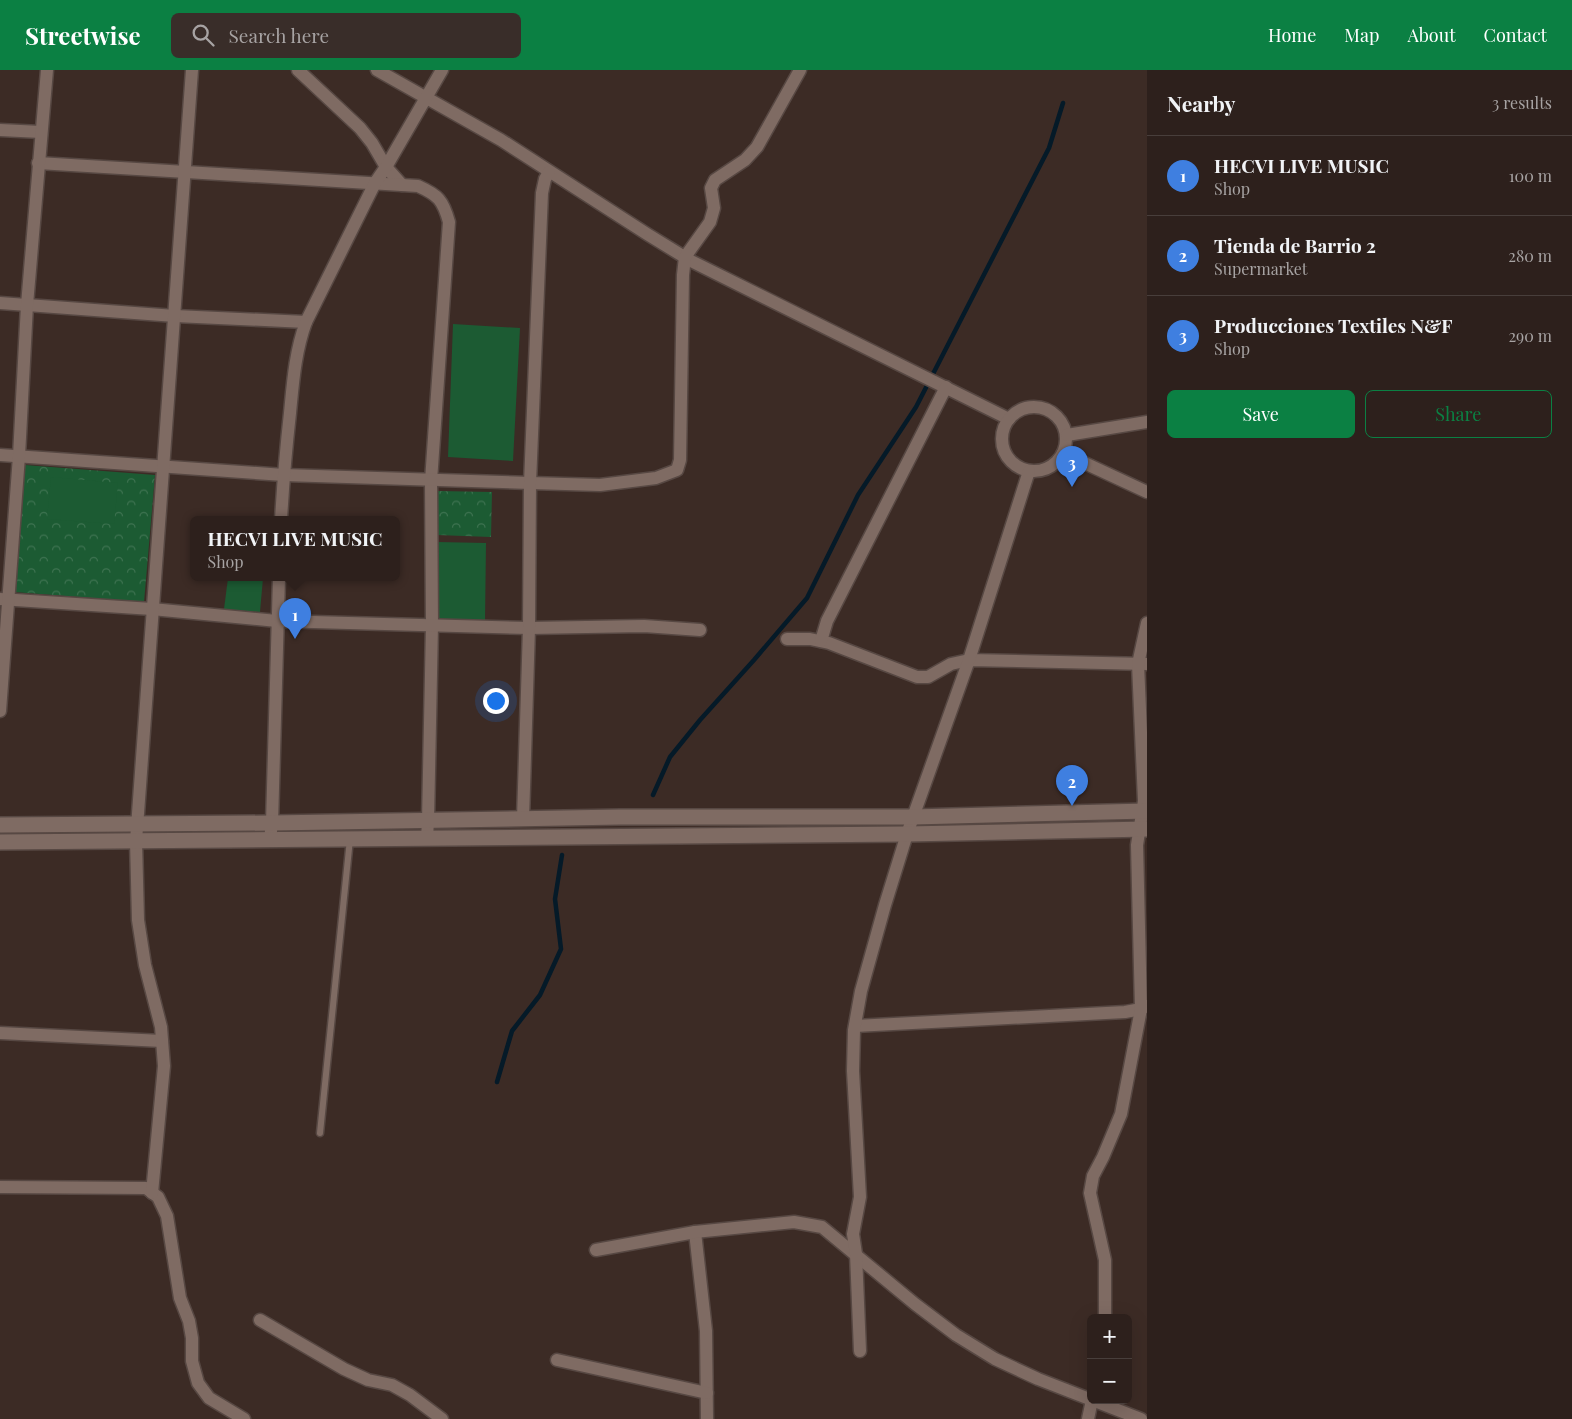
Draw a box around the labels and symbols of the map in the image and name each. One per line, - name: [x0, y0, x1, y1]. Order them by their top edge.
- pin: 3: [1056, 446, 1088, 487]
- pin: 1: [279, 598, 311, 639]
- your location: [483, 688, 509, 714]
- pin: 2: [1056, 765, 1088, 806]

